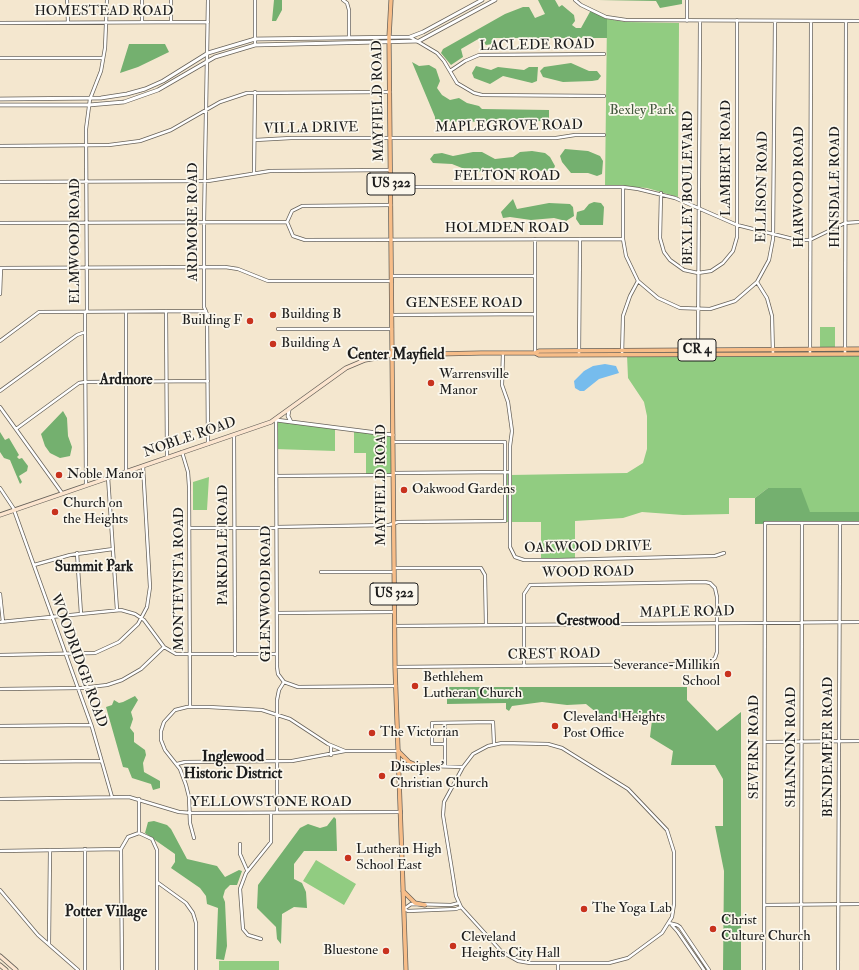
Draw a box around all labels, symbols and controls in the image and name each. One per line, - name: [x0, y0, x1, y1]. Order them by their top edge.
- street label: HOMESTEAD ROAD: [34, 4, 174, 20]
- street label: LACLEDE ROAD: [479, 37, 595, 55]
- street label: MAYFIELD ROAD: [370, 40, 388, 162]
- street label: LAMBERT ROAD: [719, 100, 735, 216]
- park label: Bexley Park: [609, 103, 675, 119]
- street label: BEXLEY BOULEVARD: [681, 111, 697, 265]
- street label: MAPLEGROVE ROAD: [435, 117, 583, 137]
- street label: VILLA DRIVE: [263, 120, 359, 138]
- street label: HARWOOD ROAD: [792, 126, 808, 248]
- street label: HINSDALE ROAD: [828, 126, 844, 248]
- street label: ELLISON ROAD: [754, 131, 772, 243]
- street label: ARDMORE ROAD: [186, 162, 202, 282]
- street label: FELTON ROAD: [454, 169, 560, 185]
- road number: US 322: [367, 173, 415, 195]
- street label: ELMWOOD ROAD: [68, 178, 84, 304]
- street label: HOLMDEN ROAD: [445, 221, 569, 237]
- street label: GENESEE ROAD: [406, 296, 522, 312]
- place label: Building B: [281, 307, 342, 323]
- marker: Building B: [268, 310, 278, 320]
- place label: Building F: [182, 313, 242, 329]
- marker: Building F: [245, 316, 255, 326]
- place label: Building A: [281, 336, 341, 352]
- marker: Building A: [268, 339, 278, 349]
- road number: CR 4: [678, 339, 716, 361]
- district label: Center Mayfield: [347, 347, 445, 365]
- place label: Warrensville Manor: [439, 367, 509, 400]
- district label: Ardmore: [99, 372, 153, 390]
- marker: Warrensville Manor: [426, 378, 436, 388]
- street label: NOBLE ROAD: [141, 414, 239, 462]
- street label: MAYFIELD ROAD: [374, 424, 390, 546]
- place label: Noble Manor: [67, 467, 143, 483]
- marker: Noble Manor: [54, 470, 64, 480]
- place label: Oakwood Gardens: [412, 482, 515, 498]
- street label: PARKDALE ROAD: [216, 485, 232, 605]
- marker: Oakwood Gardens: [399, 485, 409, 495]
- place label: Church on the Heights: [63, 496, 128, 528]
- marker: Church on the Heights: [50, 507, 60, 517]
- street label: MONTEVISTA ROAD: [172, 507, 188, 651]
- street label: GLENWOOD ROAD: [259, 526, 275, 662]
- street label: OAKWOOD DRIVE: [524, 538, 652, 558]
- district label: Summit Park: [55, 559, 133, 577]
- street label: WOOD ROAD: [542, 564, 634, 582]
- road number: US 322: [370, 583, 418, 605]
- street label: WOODRIDGE ROAD: [46, 592, 110, 730]
- street label: MAPLE ROAD: [639, 604, 735, 622]
- district label: Crestwood: [556, 613, 620, 631]
- street label: CREST ROAD: [507, 646, 601, 664]
- place label: Severance-Millikin School: [613, 658, 720, 690]
- marker: Severance-Millikin School: [723, 669, 733, 679]
- place label: Bethlehem Lutheran Church: [423, 670, 522, 702]
- street label: BENDEMEER ROAD: [821, 677, 837, 817]
- marker: Bethlehem Lutheran Church: [410, 681, 420, 691]
- street label: SHANNON ROAD: [784, 687, 800, 807]
- street label: SEVERN ROAD: [747, 695, 763, 799]
- place label: Cleveland Heights Post Office: [563, 710, 665, 742]
- marker: Cleveland Heights Post Office: [550, 721, 560, 731]
- place label: The Victorian: [380, 725, 459, 741]
- marker: The Victorian: [367, 728, 377, 738]
- district label: Inglewood Historic District: [184, 749, 282, 784]
- place label: Disciples' Christian Church: [390, 760, 488, 792]
- marker: Disciples' Christian Church: [377, 771, 387, 781]
- street label: YELLOWSTONE ROAD: [190, 795, 352, 811]
- place label: Lutheran High School East: [356, 842, 442, 874]
- marker: Lutheran High School East: [343, 853, 353, 863]
- place label: The Yoga Lab: [592, 901, 672, 917]
- district label: Potter Village: [65, 904, 147, 922]
- marker: The Yoga Lab: [579, 904, 589, 914]
- place label: Christ Culture Church: [721, 913, 811, 946]
- marker: Christ Culture Church: [708, 924, 718, 934]
- place label: Cleveland Heights City Hall: [461, 930, 560, 962]
- marker: Cleveland Heights City Hall: [448, 941, 458, 951]
- place label: Bluestone: [323, 943, 378, 959]
- marker: Bluestone: [381, 946, 391, 956]

